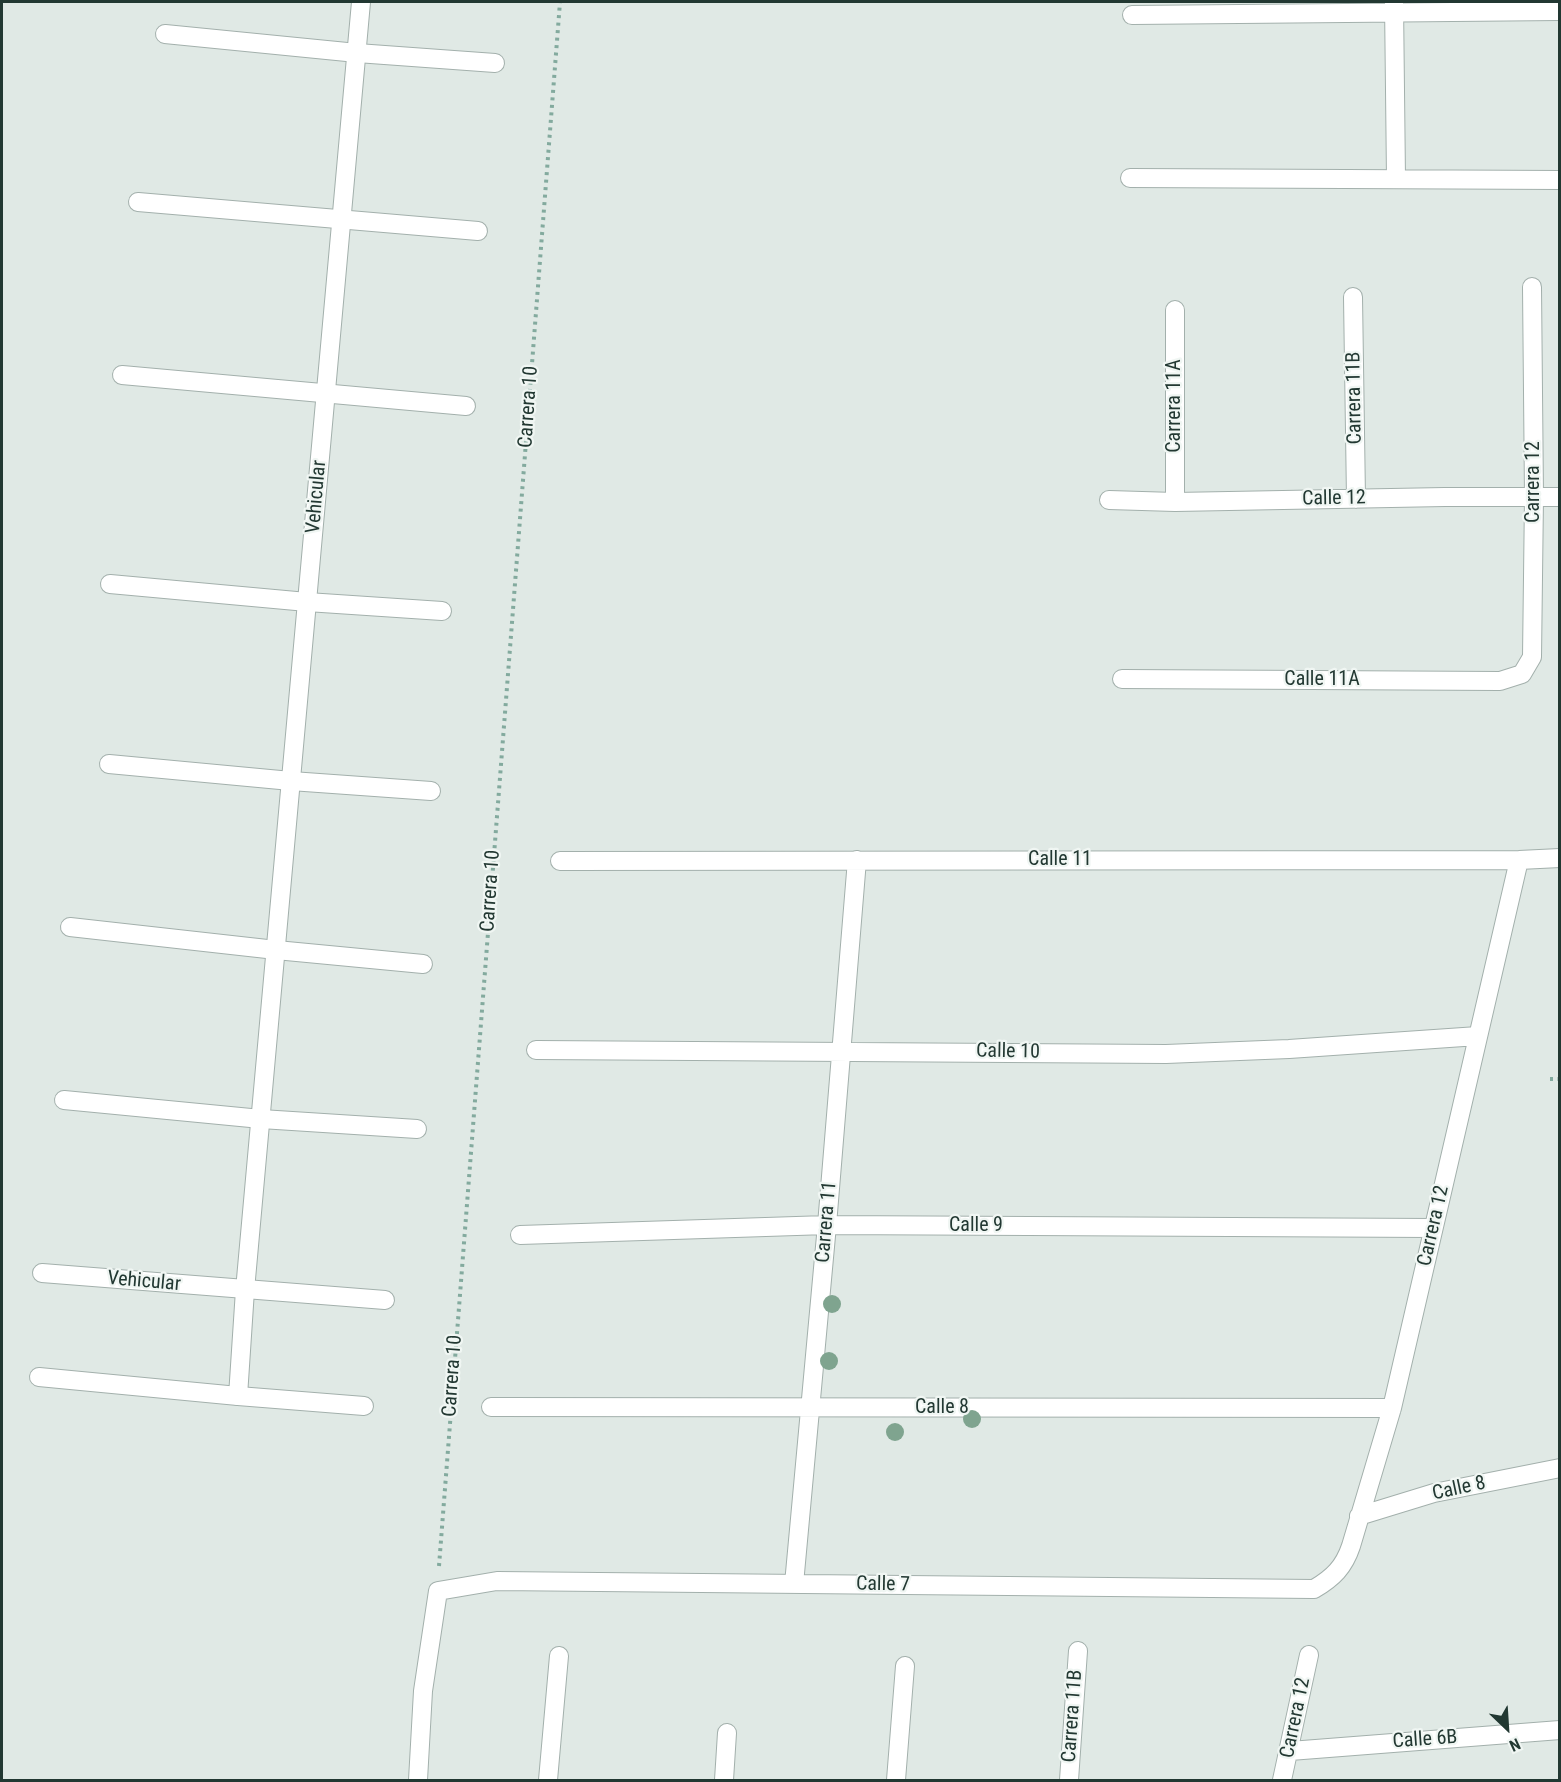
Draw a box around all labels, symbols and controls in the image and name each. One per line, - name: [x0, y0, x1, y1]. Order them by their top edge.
- street label: Carrera 11B: [1342, 351, 1368, 445]
- street label: Carrera 11A: [1163, 359, 1187, 453]
- street label: Carrera 10: [514, 365, 544, 449]
- street label: Carrera 12: [1522, 441, 1546, 523]
- street label: Vehicular: [302, 459, 332, 535]
- street label: Calle 12: [1302, 486, 1366, 512]
- street label: Calle 11A: [1284, 668, 1360, 692]
- street label: Calle 11: [1028, 848, 1092, 872]
- street label: Carrera 10: [476, 849, 506, 933]
- street label: Calle 10: [976, 1039, 1040, 1065]
- street label: Carrera 11: [811, 1180, 843, 1264]
- street label: Carrera 12: [1413, 1183, 1455, 1269]
- street label: Calle 9: [949, 1214, 1003, 1238]
- street label: Vehicular: [106, 1267, 182, 1297]
- street label: Carrera 10: [438, 1334, 468, 1418]
- street label: Calle 8: [915, 1396, 969, 1420]
- street label: Calle 8: [1430, 1472, 1488, 1506]
- street label: Calle 7: [856, 1573, 910, 1597]
- street label: Carrera 11B: [1058, 1669, 1088, 1763]
- street label: Carrera 12: [1276, 1675, 1316, 1761]
- north arrow: [1477, 1698, 1537, 1758]
- street label: Calle 6B: [1392, 1726, 1458, 1754]
- text: N: [1506, 1734, 1523, 1755]

